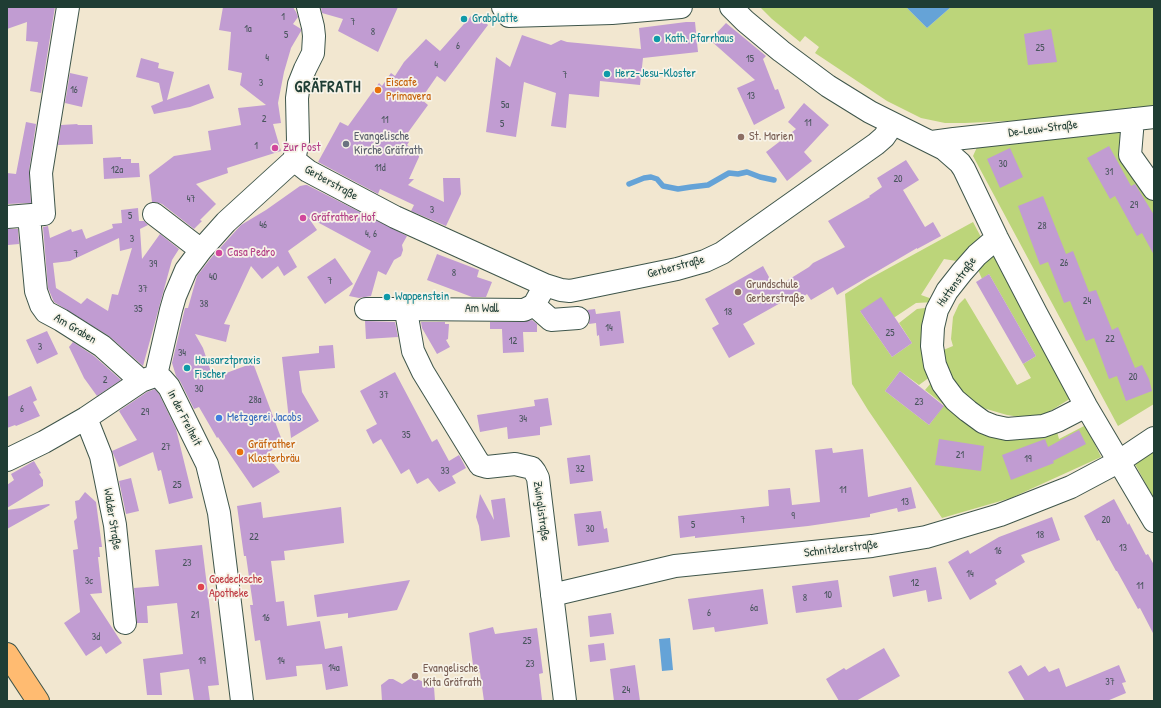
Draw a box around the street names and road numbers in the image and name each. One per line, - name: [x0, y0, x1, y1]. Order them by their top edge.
- street label: De-Leuw-Straße: [1007, 118, 1079, 140]
- street label: Gerberstraße: [302, 162, 360, 204]
- street label: Gerberstraße: [646, 252, 706, 282]
- street label: Huttenstraße: [934, 254, 980, 310]
- street label: Am Wall: [465, 302, 499, 316]
- street label: Am Graben: [51, 311, 99, 347]
- street label: In der Freiheit: [164, 388, 204, 448]
- street label: Zwinglistraße: [530, 480, 552, 542]
- street label: Walder Straße: [100, 487, 124, 551]
- street label: Schnitzlerstraße: [803, 537, 879, 561]

